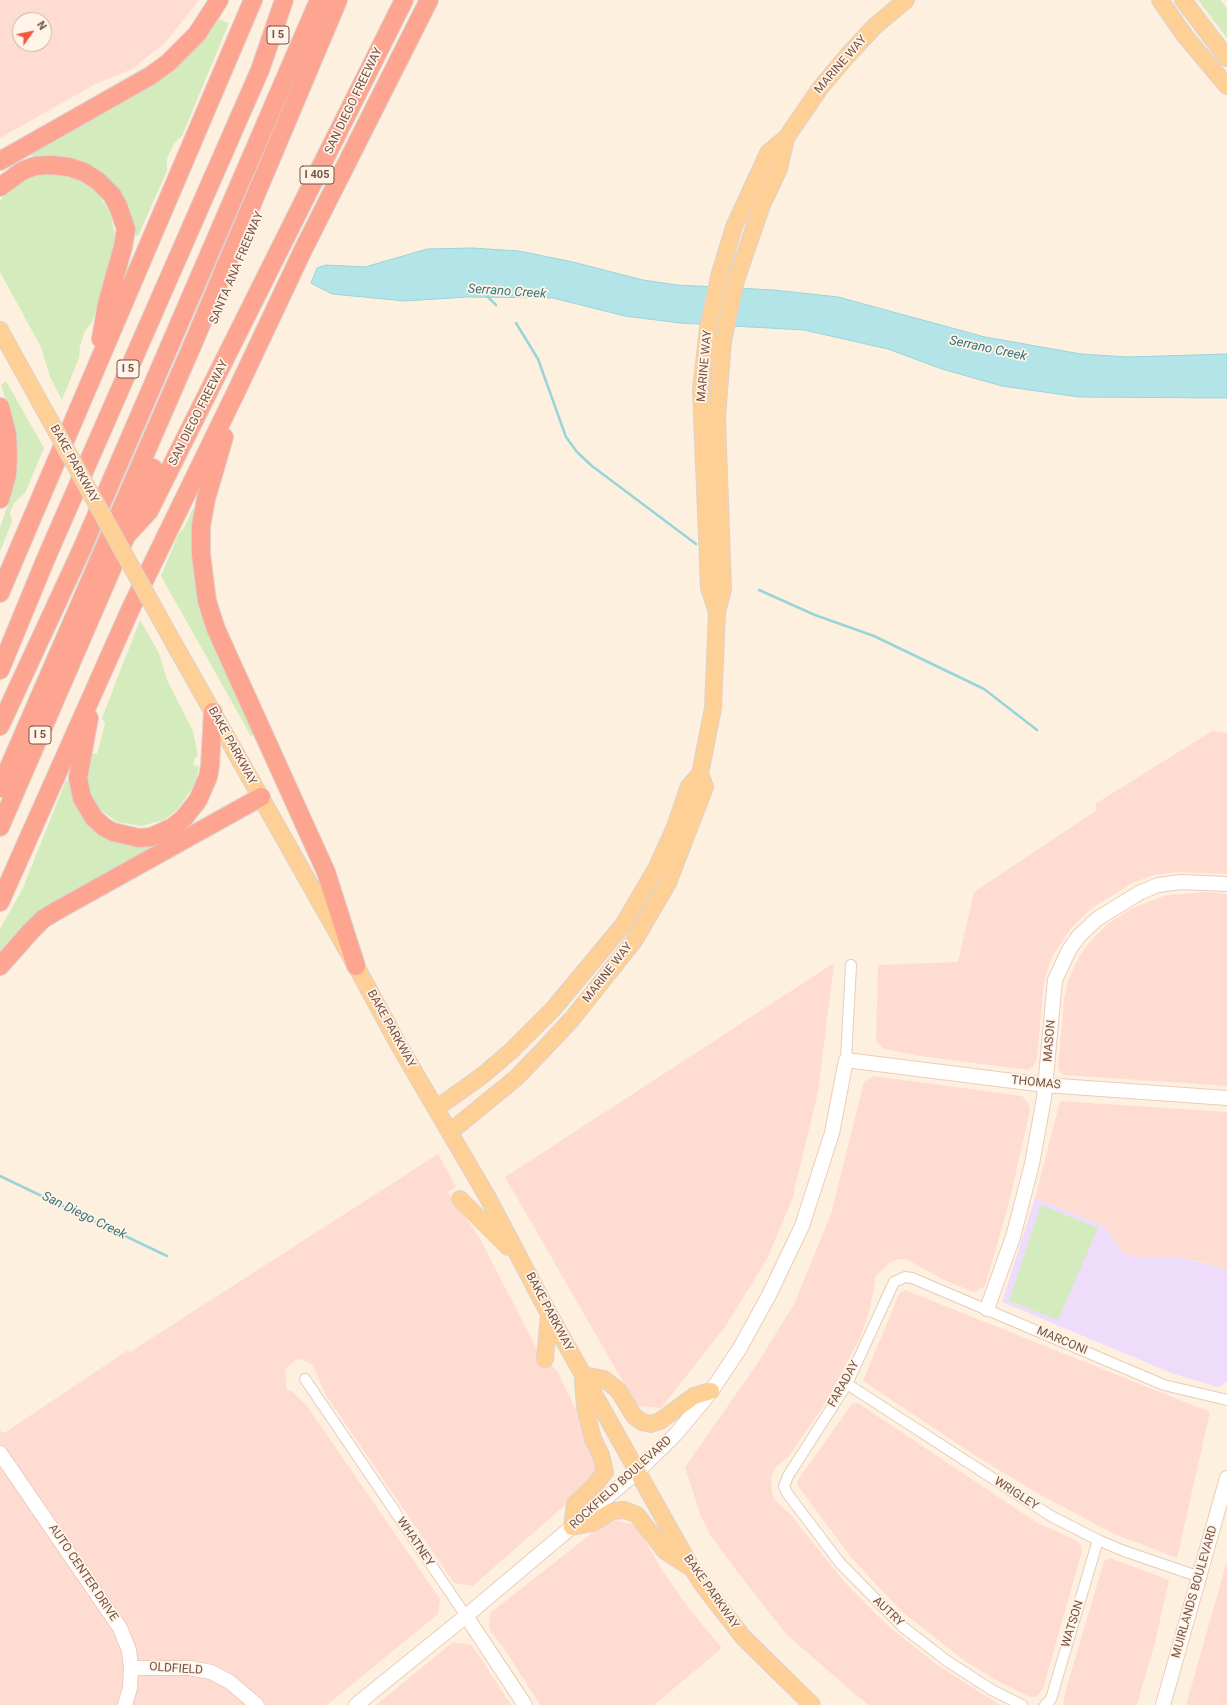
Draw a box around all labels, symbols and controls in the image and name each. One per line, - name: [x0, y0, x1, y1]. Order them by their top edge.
- north arrow: [12, 12, 52, 52]
- text: N: [34, 19, 49, 33]
- road number: I 5: [267, 26, 289, 44]
- street label: MARINE WAY: [812, 33, 870, 97]
- street label: SAN DIEGO FREEWAY: [322, 46, 386, 156]
- road number: I 405: [300, 166, 334, 184]
- street label: SANTA ANA FREEWAY: [207, 210, 267, 326]
- water label: Serrano Creek: [467, 281, 547, 303]
- street label: MARINE WAY: [695, 329, 715, 403]
- water label: Serrano Creek: [948, 333, 1028, 365]
- street label: SAN DIEGO FREEWAY: [166, 358, 232, 468]
- road number: I 5: [117, 360, 139, 378]
- street label: BAKE PARKWAY: [47, 422, 101, 506]
- street label: BAKE PARKWAY: [205, 704, 259, 788]
- road number: I 5: [29, 726, 51, 744]
- street label: MARINE WAY: [580, 940, 636, 1006]
- street label: BAKE PARKWAY: [364, 987, 418, 1071]
- street label: MASON: [1041, 1019, 1059, 1063]
- street label: THOMAS: [1011, 1073, 1061, 1093]
- water label: San Diego Creek: [39, 1189, 129, 1243]
- street label: BAKE PARKWAY: [522, 1270, 576, 1354]
- street label: MARCONI: [1034, 1324, 1090, 1358]
- street label: FARADAY: [825, 1358, 863, 1410]
- street label: ROCKFIELD BOULEVARD: [567, 1433, 675, 1533]
- street label: WRIGLEY: [991, 1474, 1041, 1514]
- street label: WHATNEY: [393, 1515, 437, 1569]
- street label: AUTO CENTER DRIVE: [45, 1522, 121, 1624]
- street label: MUIRLANDS BOULEVARD: [1169, 1524, 1221, 1660]
- street label: BAKE PARKWAY: [680, 1552, 742, 1632]
- street label: AUTRY: [870, 1594, 906, 1630]
- street label: WATSON: [1059, 1599, 1087, 1649]
- street label: OLDFIELD: [149, 1660, 203, 1678]

